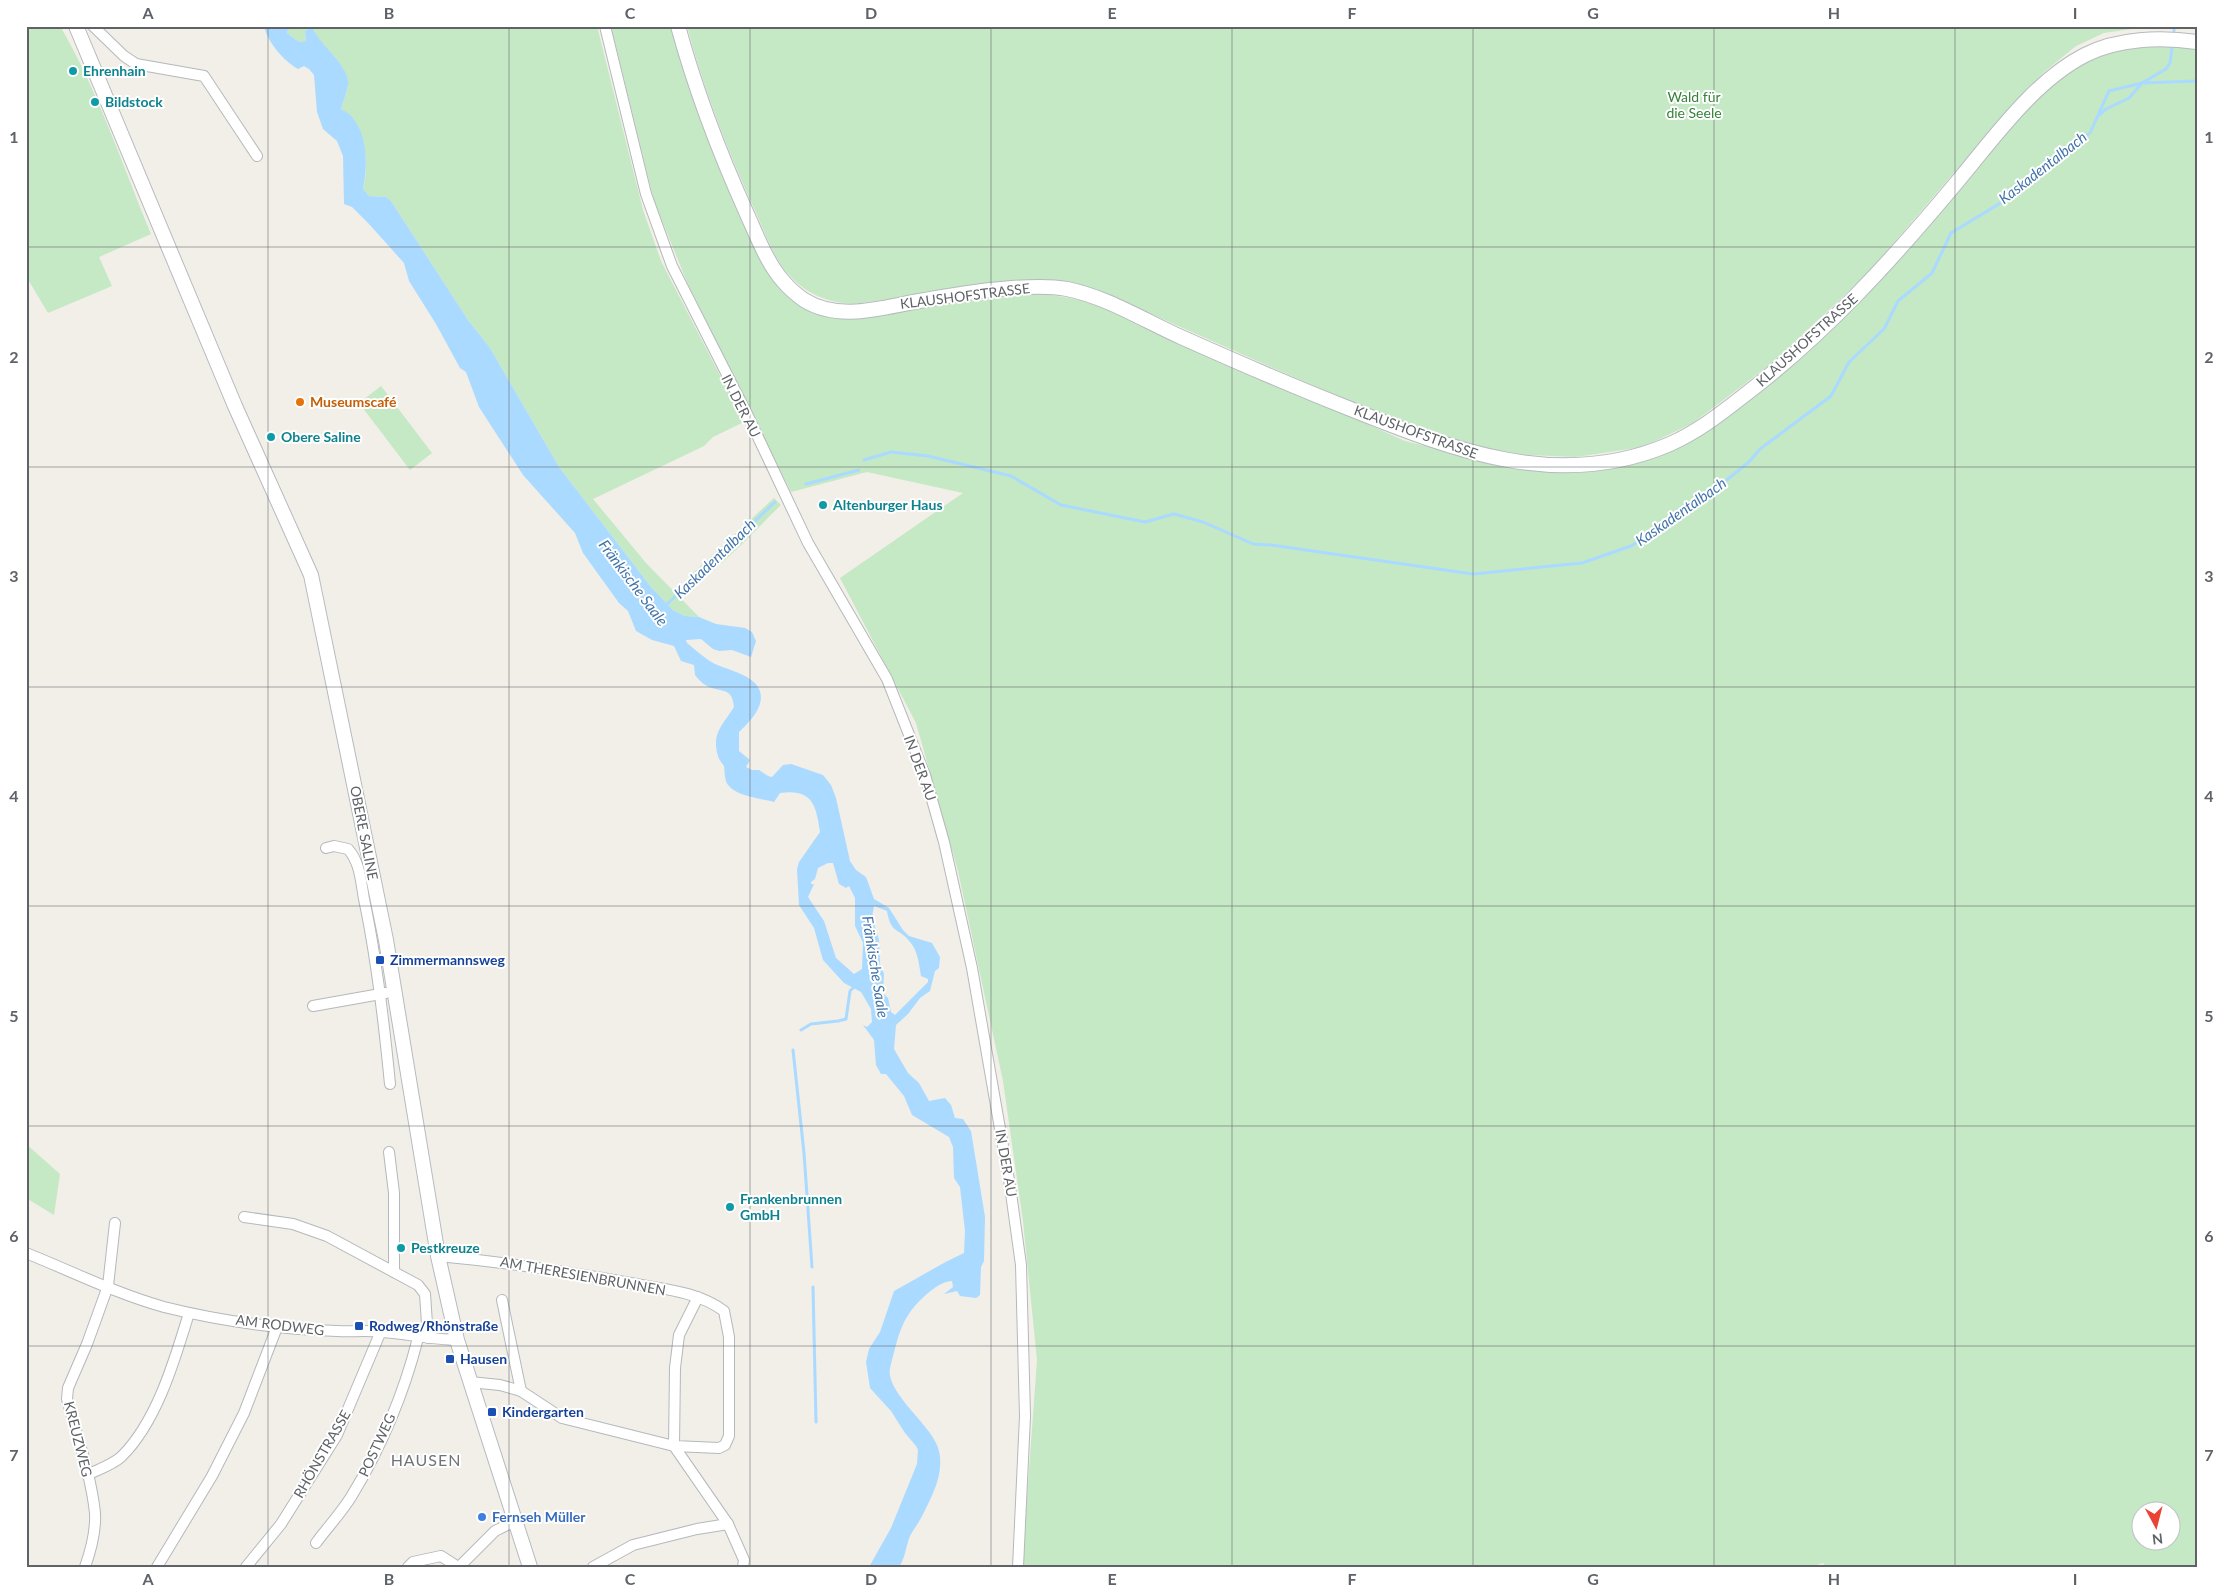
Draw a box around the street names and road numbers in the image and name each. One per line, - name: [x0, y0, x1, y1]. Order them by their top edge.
- street label: KLAUSHOFSTRASSE: [899, 279, 1031, 312]
- street label: KLAUSHOFSTRASSE: [1752, 290, 1861, 390]
- street label: IN DER AU: [718, 371, 765, 440]
- street label: KLAUSHOFSTRASSE: [1352, 401, 1480, 462]
- street label: IN DER AU: [901, 733, 940, 803]
- street label: OBERE SALINE: [347, 784, 382, 881]
- street label: IN DER AU: [992, 1128, 1021, 1198]
- street label: AM THERESIENBRUNNEN: [499, 1253, 667, 1298]
- street label: AM RODWEG: [235, 1311, 325, 1338]
- street label: KREUZWEG: [61, 1399, 96, 1479]
- street label: RHÖNSTRASSE: [290, 1407, 354, 1501]
- street label: POSTWEG: [354, 1410, 399, 1479]

